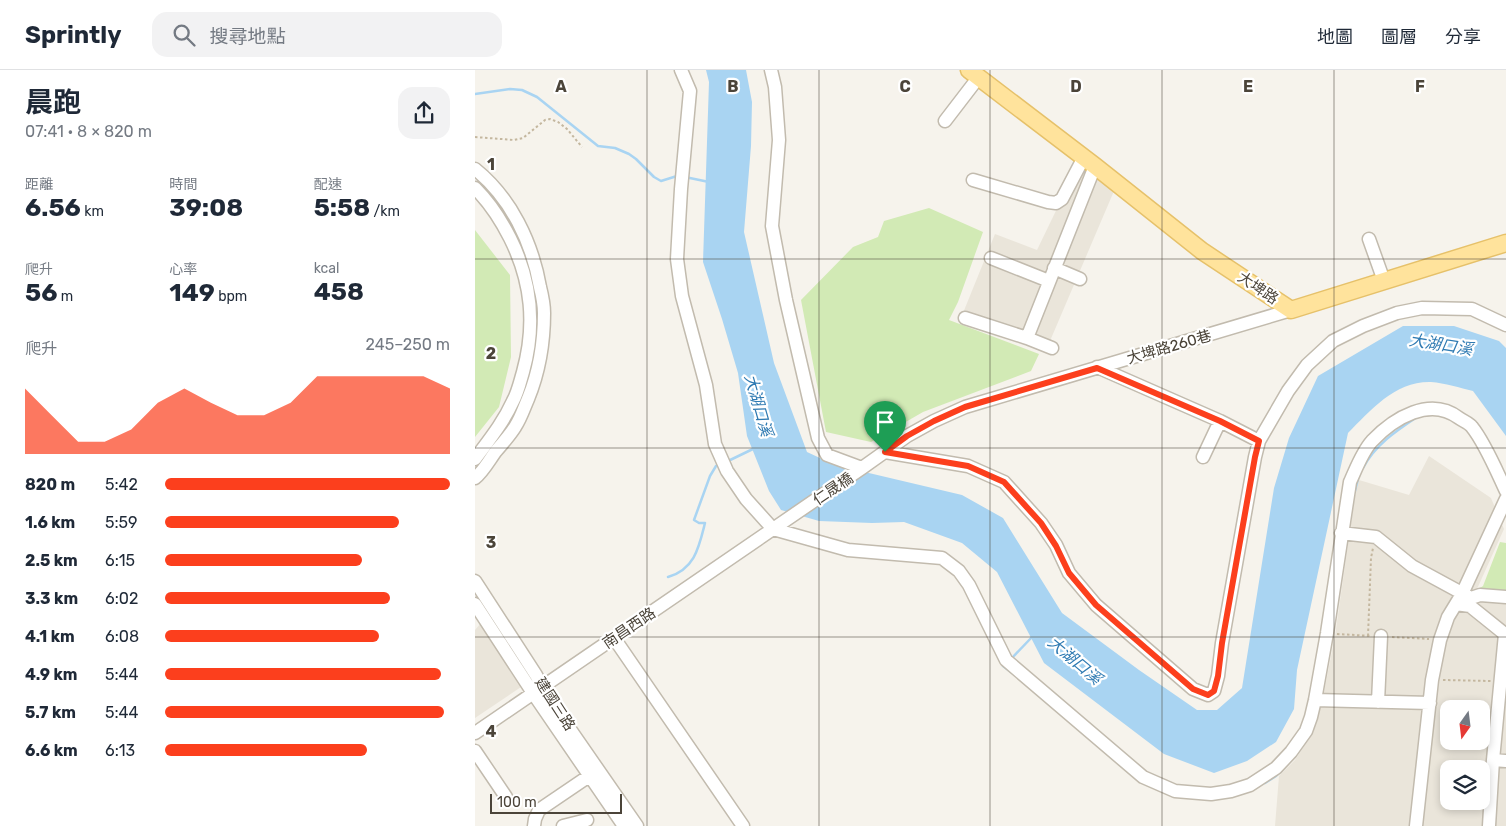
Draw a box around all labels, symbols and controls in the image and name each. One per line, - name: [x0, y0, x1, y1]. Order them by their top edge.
- search box: [152, 12, 502, 57]
- text: Sprintly: [25, 21, 122, 49]
- icon: search: [170, 21, 198, 49]
- text: 搜尋地點: [210, 25, 286, 48]
- text: 地圖: [1317, 26, 1353, 48]
- text: 圖層: [1381, 26, 1417, 48]
- text: 分享: [1445, 26, 1481, 48]
- text: A: [555, 77, 567, 96]
- text: B: [727, 77, 739, 96]
- text: C: [899, 77, 911, 96]
- text: D: [1070, 77, 1082, 96]
- text: E: [1243, 77, 1253, 96]
- text: F: [1415, 77, 1425, 96]
- text: 晨跑: [25, 86, 81, 119]
- button: share: [398, 87, 450, 139]
- text: 07:41 · 8 × 820 m: [25, 122, 152, 141]
- text: 1: [487, 155, 495, 174]
- text: 距離: [25, 176, 53, 193]
- text: 時間: [169, 176, 197, 193]
- text: 配速: [314, 176, 342, 193]
- text: 6.56: [25, 193, 81, 222]
- text: 39:08: [169, 193, 243, 222]
- text: 5:58: [314, 193, 370, 222]
- text: km: [81, 203, 104, 220]
- text: /km: [370, 203, 400, 220]
- text: kcal: [314, 260, 339, 277]
- text: 爬升: [25, 261, 53, 278]
- text: 心率: [169, 261, 197, 278]
- street label: 大埤路: [1234, 268, 1282, 308]
- text: 458: [314, 277, 364, 306]
- text: 56: [25, 278, 57, 307]
- text: 149: [169, 278, 215, 307]
- text: m: [57, 288, 73, 305]
- text: bpm: [215, 288, 247, 305]
- street label: 大埤路260巷: [1125, 326, 1213, 368]
- water label: 大湖口溪: [1408, 330, 1476, 359]
- text: 245–250 m: [366, 335, 450, 354]
- text: 爬升: [25, 339, 57, 358]
- text: 2: [486, 344, 496, 363]
- water label: 大湖口溪: [741, 372, 777, 440]
- pin: [864, 401, 906, 452]
- icon: arrive: [871, 408, 899, 436]
- street label: 仁晟橋: [809, 469, 857, 509]
- text: 820 m: [25, 475, 75, 494]
- text: 5:42: [105, 475, 138, 494]
- text: 1.6 km: [25, 513, 75, 532]
- text: 5:59: [105, 513, 138, 532]
- text: 3: [486, 533, 496, 552]
- text: 2.5 km: [25, 551, 78, 570]
- text: 6:15: [105, 551, 135, 570]
- text: 3.3 km: [25, 589, 78, 608]
- text: 6:02: [105, 589, 138, 608]
- street label: 南昌西路: [599, 604, 659, 652]
- text: 4.1 km: [25, 627, 75, 646]
- text: 6:08: [105, 627, 139, 646]
- water label: 大湖口溪: [1044, 633, 1107, 690]
- text: 4.9 km: [25, 665, 77, 684]
- text: 5:44: [105, 665, 138, 684]
- street label: 建國三路: [531, 674, 579, 734]
- north arrow: [1440, 700, 1490, 750]
- map controls: [1440, 700, 1490, 810]
- text: 5.7 km: [25, 703, 76, 722]
- text: 5:44: [105, 703, 138, 722]
- text: 4: [486, 722, 497, 741]
- text: 6.6 km: [25, 741, 78, 760]
- text: 6:13: [105, 741, 135, 760]
- button: layers: [1440, 760, 1490, 810]
- scale bar: [490, 791, 623, 814]
- text: 100 m: [497, 794, 537, 811]

